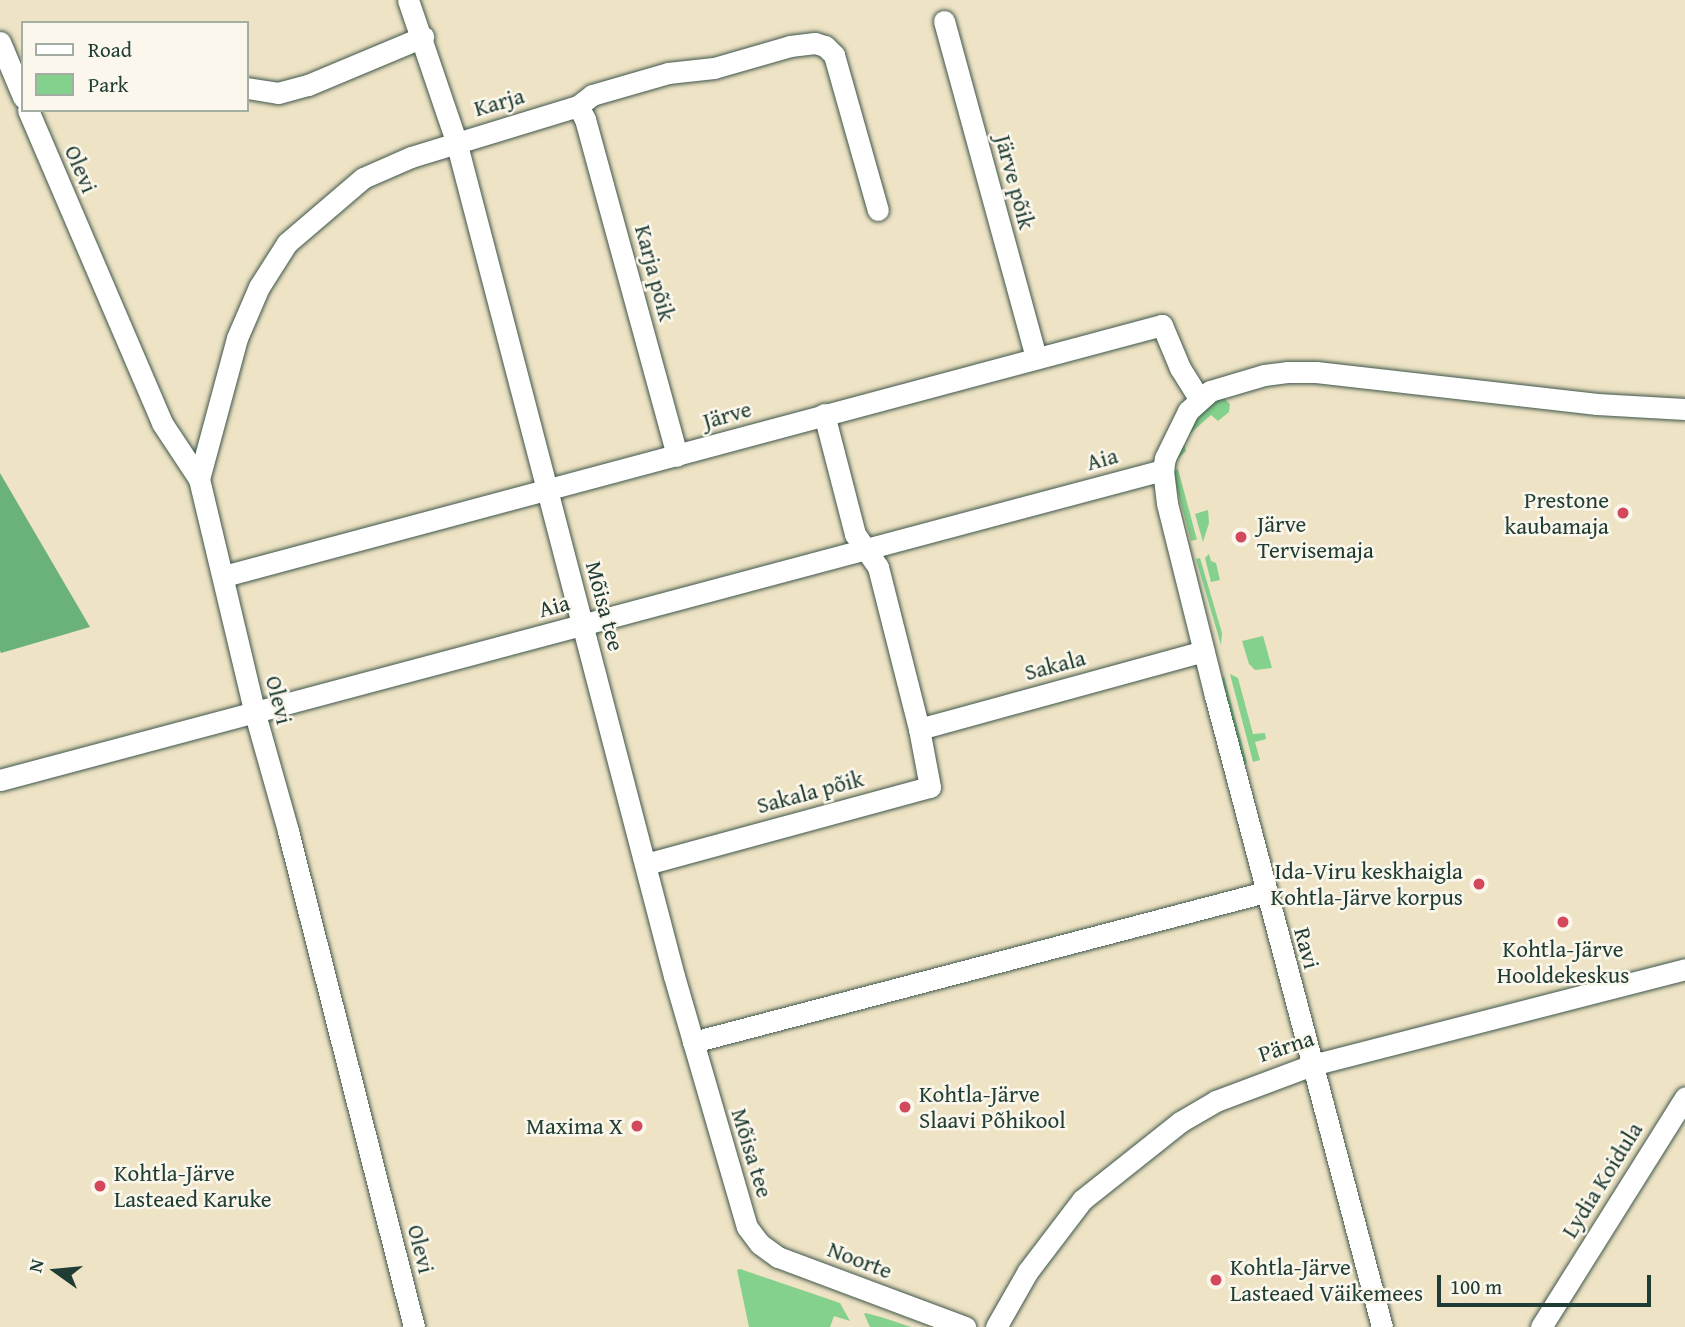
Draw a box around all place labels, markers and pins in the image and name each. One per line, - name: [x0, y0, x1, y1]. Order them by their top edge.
- place label: Prestone kaubamaja: [1505, 486, 1609, 540]
- marker: Prestone kaubamaja: [1615, 505, 1631, 521]
- place label: Järve Tervisemaja: [1257, 510, 1374, 564]
- marker: Järve Tervisemaja: [1231, 527, 1251, 547]
- place label: Ida-Viru keskhaigla Kohtla-Järve korpus: [1271, 857, 1463, 911]
- marker: Ida-Viru keskhaigla Kohtla-Järve korpus: [1469, 874, 1489, 894]
- marker: Kohtla-Järve Hooldekeskus: [1553, 912, 1573, 932]
- place label: Kohtla-Järve Hooldekeskus: [1497, 935, 1629, 989]
- place label: Kohtla-Järve Slaavi Põhikool: [919, 1080, 1066, 1134]
- marker: Kohtla-Järve Slaavi Põhikool: [897, 1099, 913, 1115]
- place label: Maxima X: [526, 1112, 623, 1140]
- marker: Maxima X: [629, 1118, 645, 1134]
- place label: Kohtla-Järve Lasteaed Karuke: [114, 1159, 272, 1213]
- marker: Kohtla-Järve Lasteaed Karuke: [92, 1178, 108, 1194]
- place label: Kohtla-Järve Lasteaed Väikemees: [1230, 1253, 1423, 1307]
- marker: Kohtla-Järve Lasteaed Väikemees: [1208, 1272, 1224, 1288]

